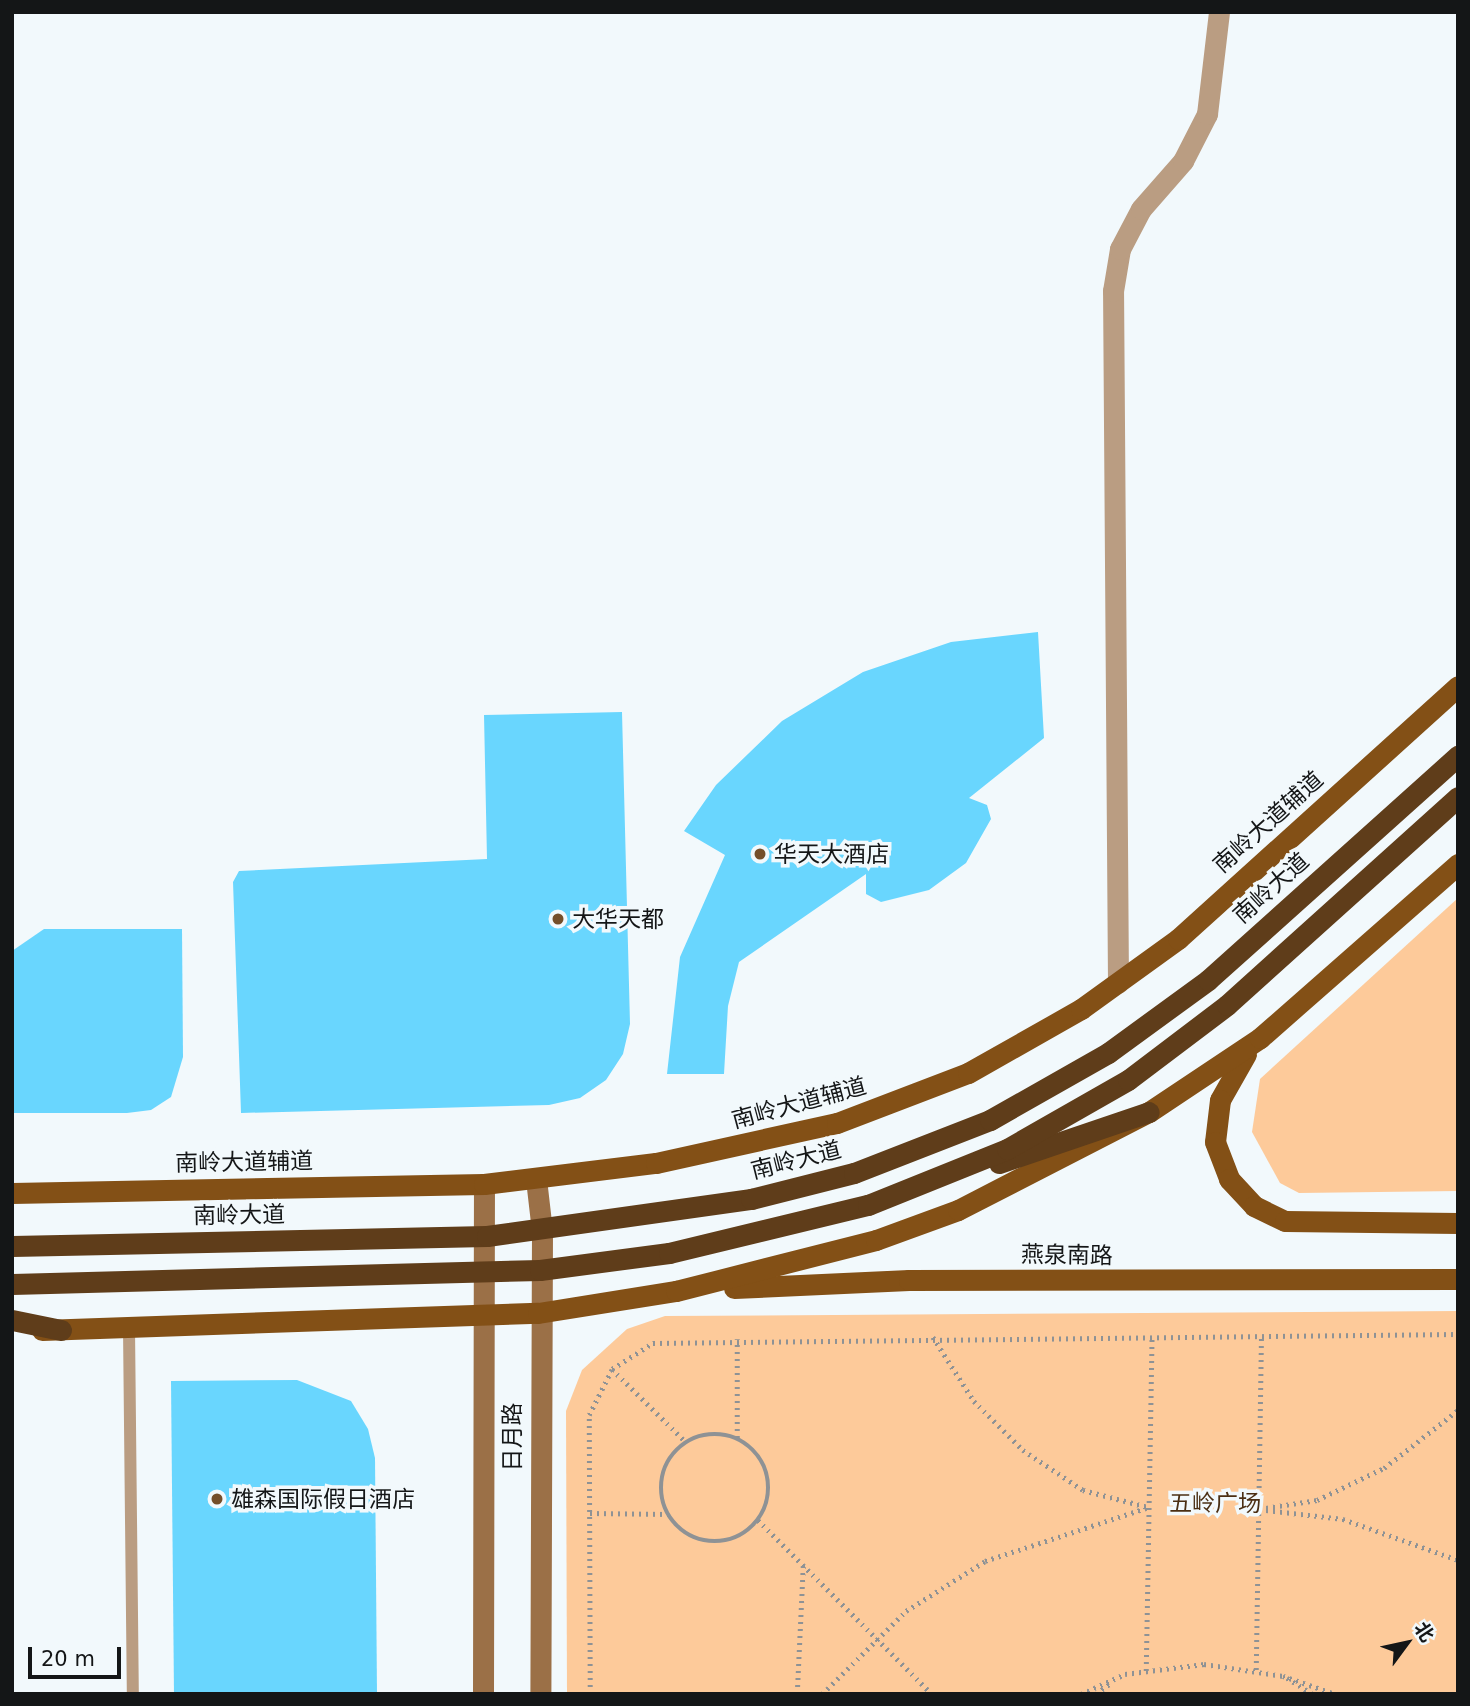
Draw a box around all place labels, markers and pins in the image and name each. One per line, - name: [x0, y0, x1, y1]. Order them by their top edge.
- place label: 华天大酒店: [774, 840, 889, 868]
- marker: 华天大酒店: [752, 846, 768, 862]
- place label: 大华天都: [572, 905, 664, 933]
- marker: 大华天都: [550, 911, 566, 927]
- place label: 雄森国际假日酒店: [231, 1485, 415, 1513]
- marker: 雄森国际假日酒店: [209, 1491, 225, 1507]

